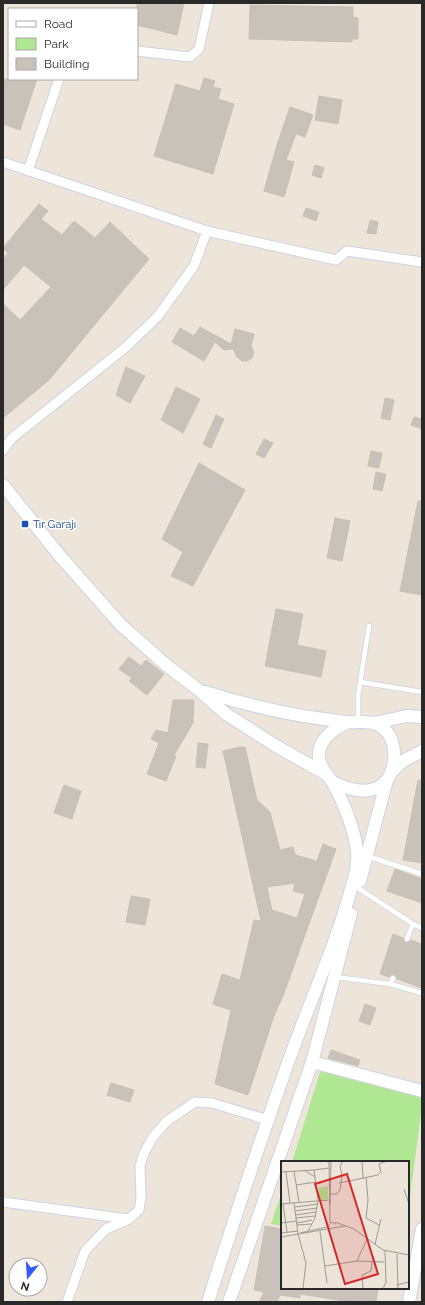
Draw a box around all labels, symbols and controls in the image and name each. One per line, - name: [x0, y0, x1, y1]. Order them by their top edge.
- legend: [8, 8, 138, 80]
- text: Road: [44, 17, 73, 31]
- text: Park: [44, 37, 69, 51]
- text: Building: [44, 57, 90, 71]
- place label: Tır Garajı: [33, 518, 76, 531]
- marker: Tır Garajı: [20, 519, 30, 529]
- inset map: [281, 1161, 409, 1289]
- north arrow: [8, 1257, 48, 1297]
- text: N: [19, 1279, 31, 1294]

